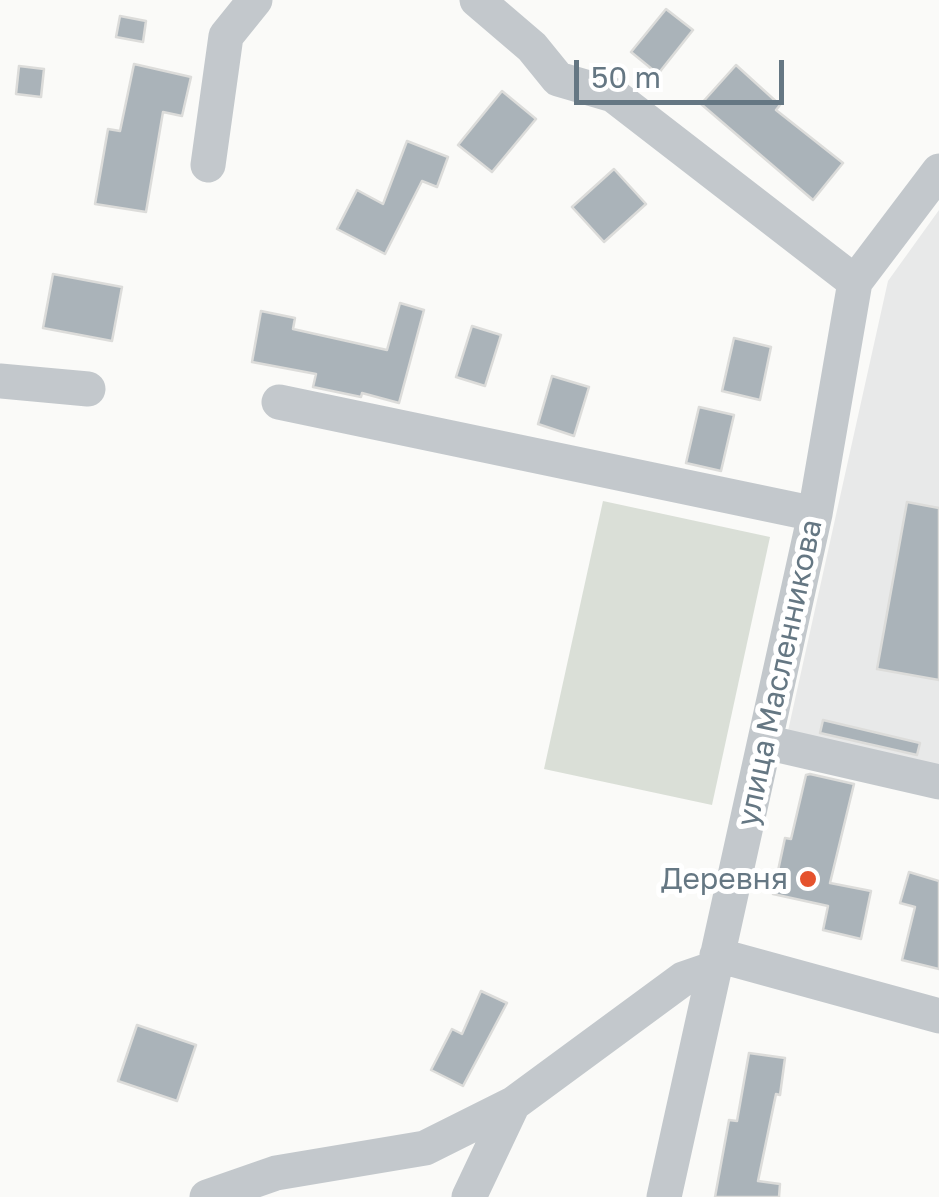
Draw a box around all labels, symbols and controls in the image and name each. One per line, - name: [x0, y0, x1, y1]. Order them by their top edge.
- scale bar: [579, 40, 789, 102]
- text: 50 m: [591, 59, 661, 95]
- street label: улица Масленникова: [730, 516, 830, 830]
- place label: Деревня: [661, 861, 788, 897]
- marker: Деревня: [797, 868, 819, 890]

